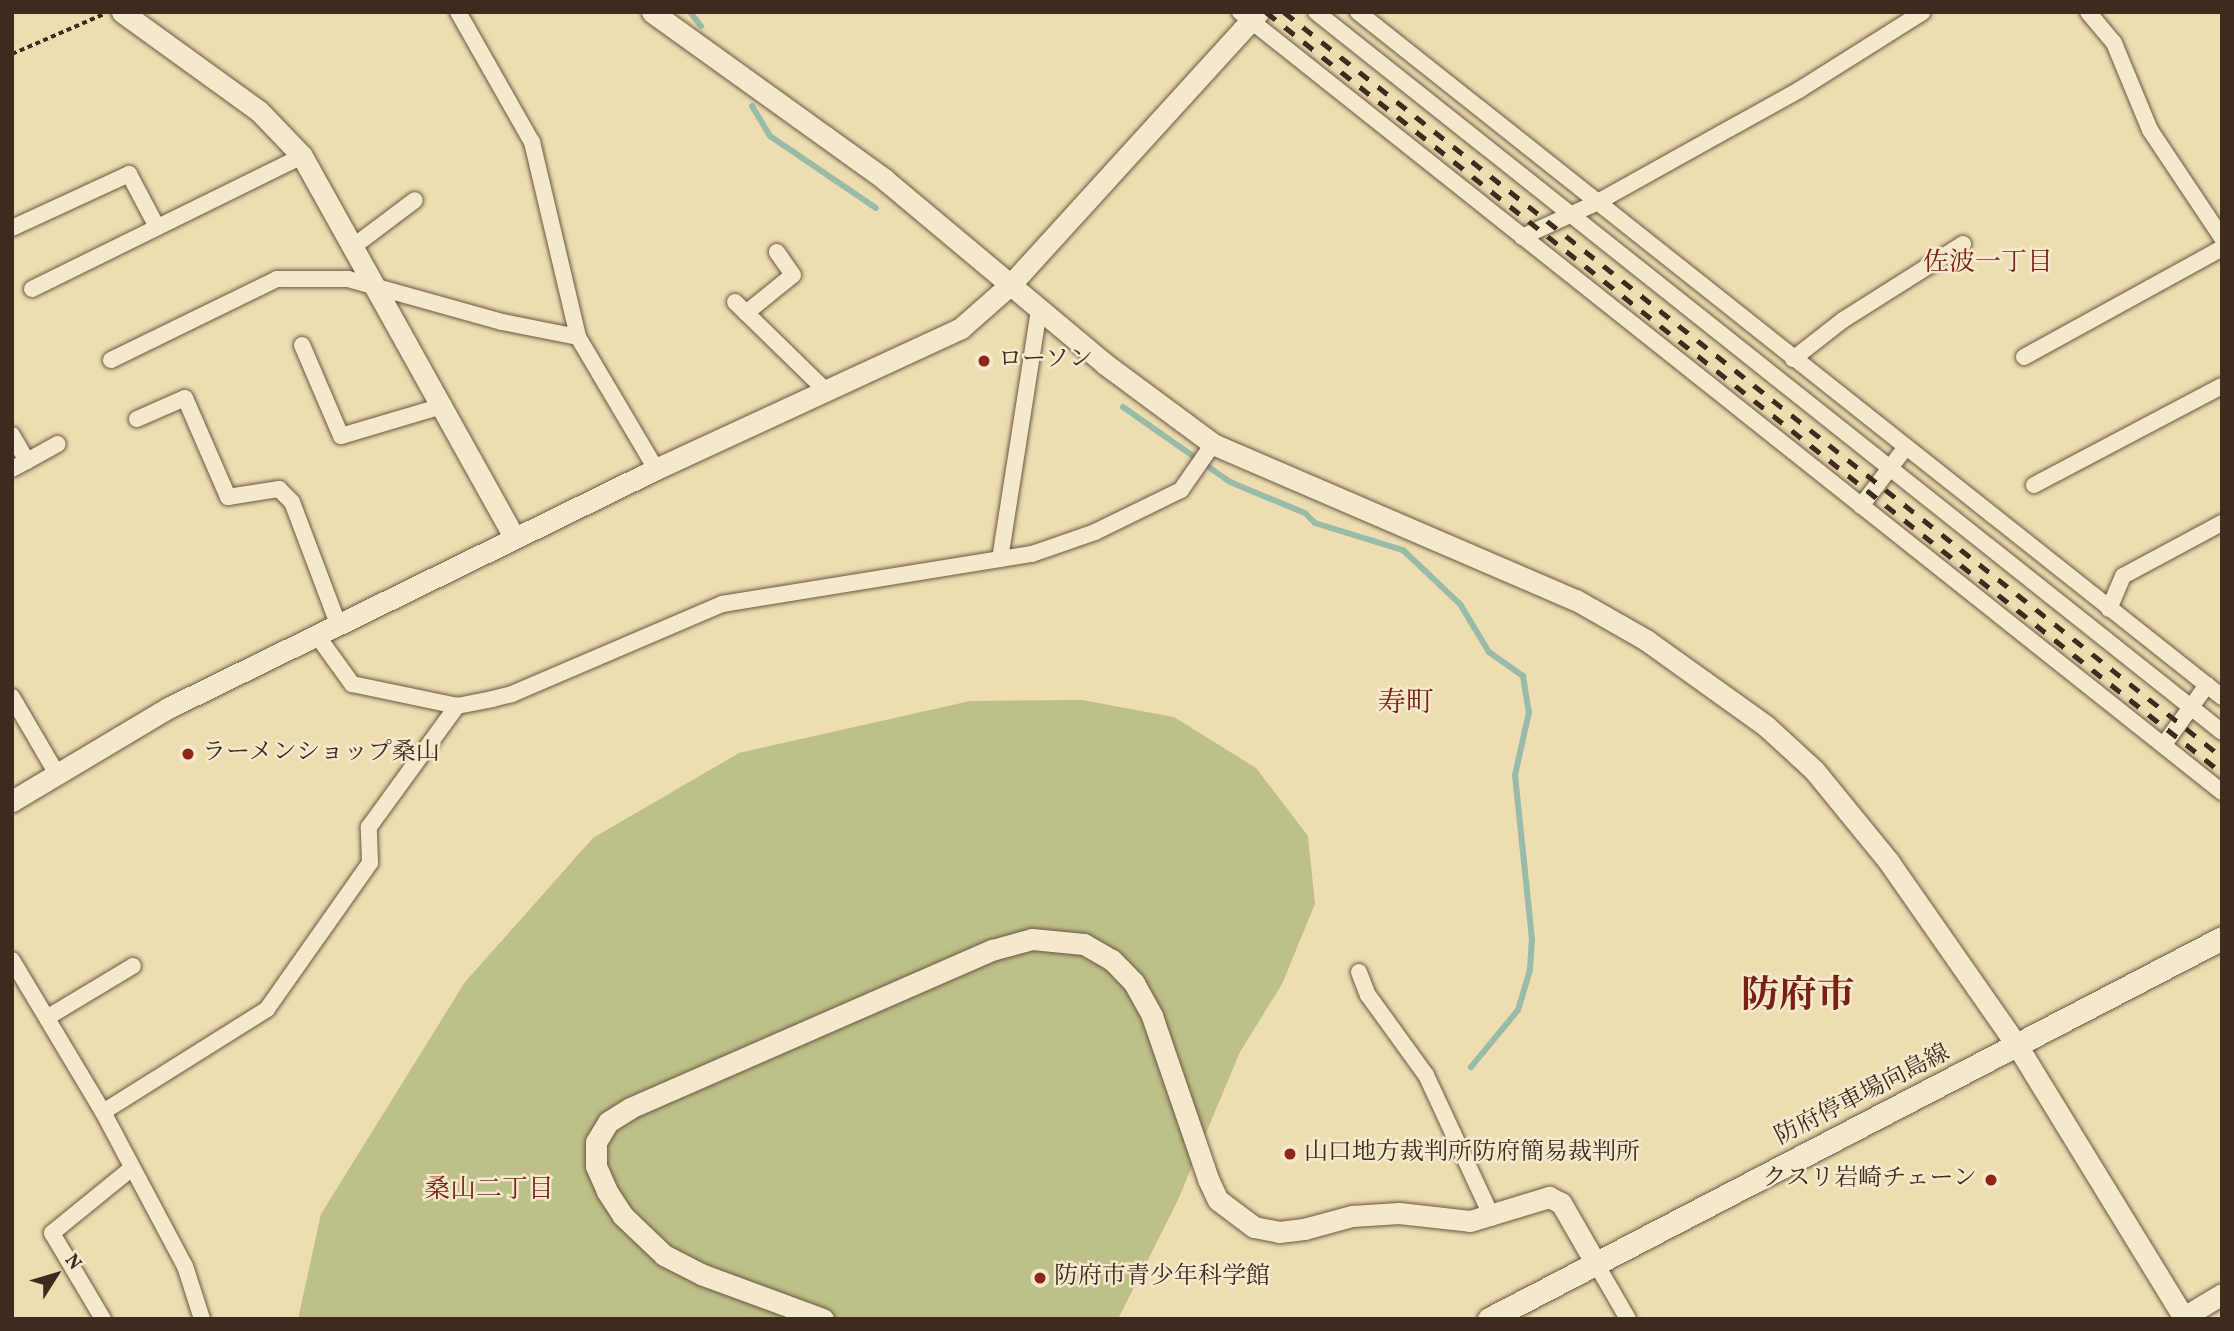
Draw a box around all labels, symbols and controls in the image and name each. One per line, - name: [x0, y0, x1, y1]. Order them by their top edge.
- district label: 佐波一丁目: [1923, 248, 2053, 280]
- place label: ローソン: [998, 347, 1094, 375]
- marker: ローソン: [976, 353, 992, 369]
- district label: 寿町: [1378, 687, 1434, 721]
- place label: ラーメンショップ桑山: [202, 740, 442, 768]
- marker: ラーメンショップ桑山: [180, 746, 196, 762]
- district label: 防府市: [1741, 975, 1855, 1021]
- street label: 防府停車場向島線: [1771, 1040, 1955, 1152]
- place label: 山口地方裁判所防府簡易裁判所: [1304, 1140, 1640, 1168]
- marker: 山口地方裁判所防府簡易裁判所: [1282, 1146, 1298, 1162]
- place label: クスリ岩崎チェーン: [1761, 1166, 1977, 1194]
- marker: クスリ岩崎チェーン: [1983, 1172, 1999, 1188]
- district label: 桑山二丁目: [424, 1175, 554, 1207]
- north arrow: [21, 1240, 91, 1310]
- text: N: [58, 1249, 87, 1276]
- place label: 防府市青少年科学館: [1054, 1264, 1270, 1292]
- marker: 防府市青少年科学館: [1032, 1270, 1048, 1286]

